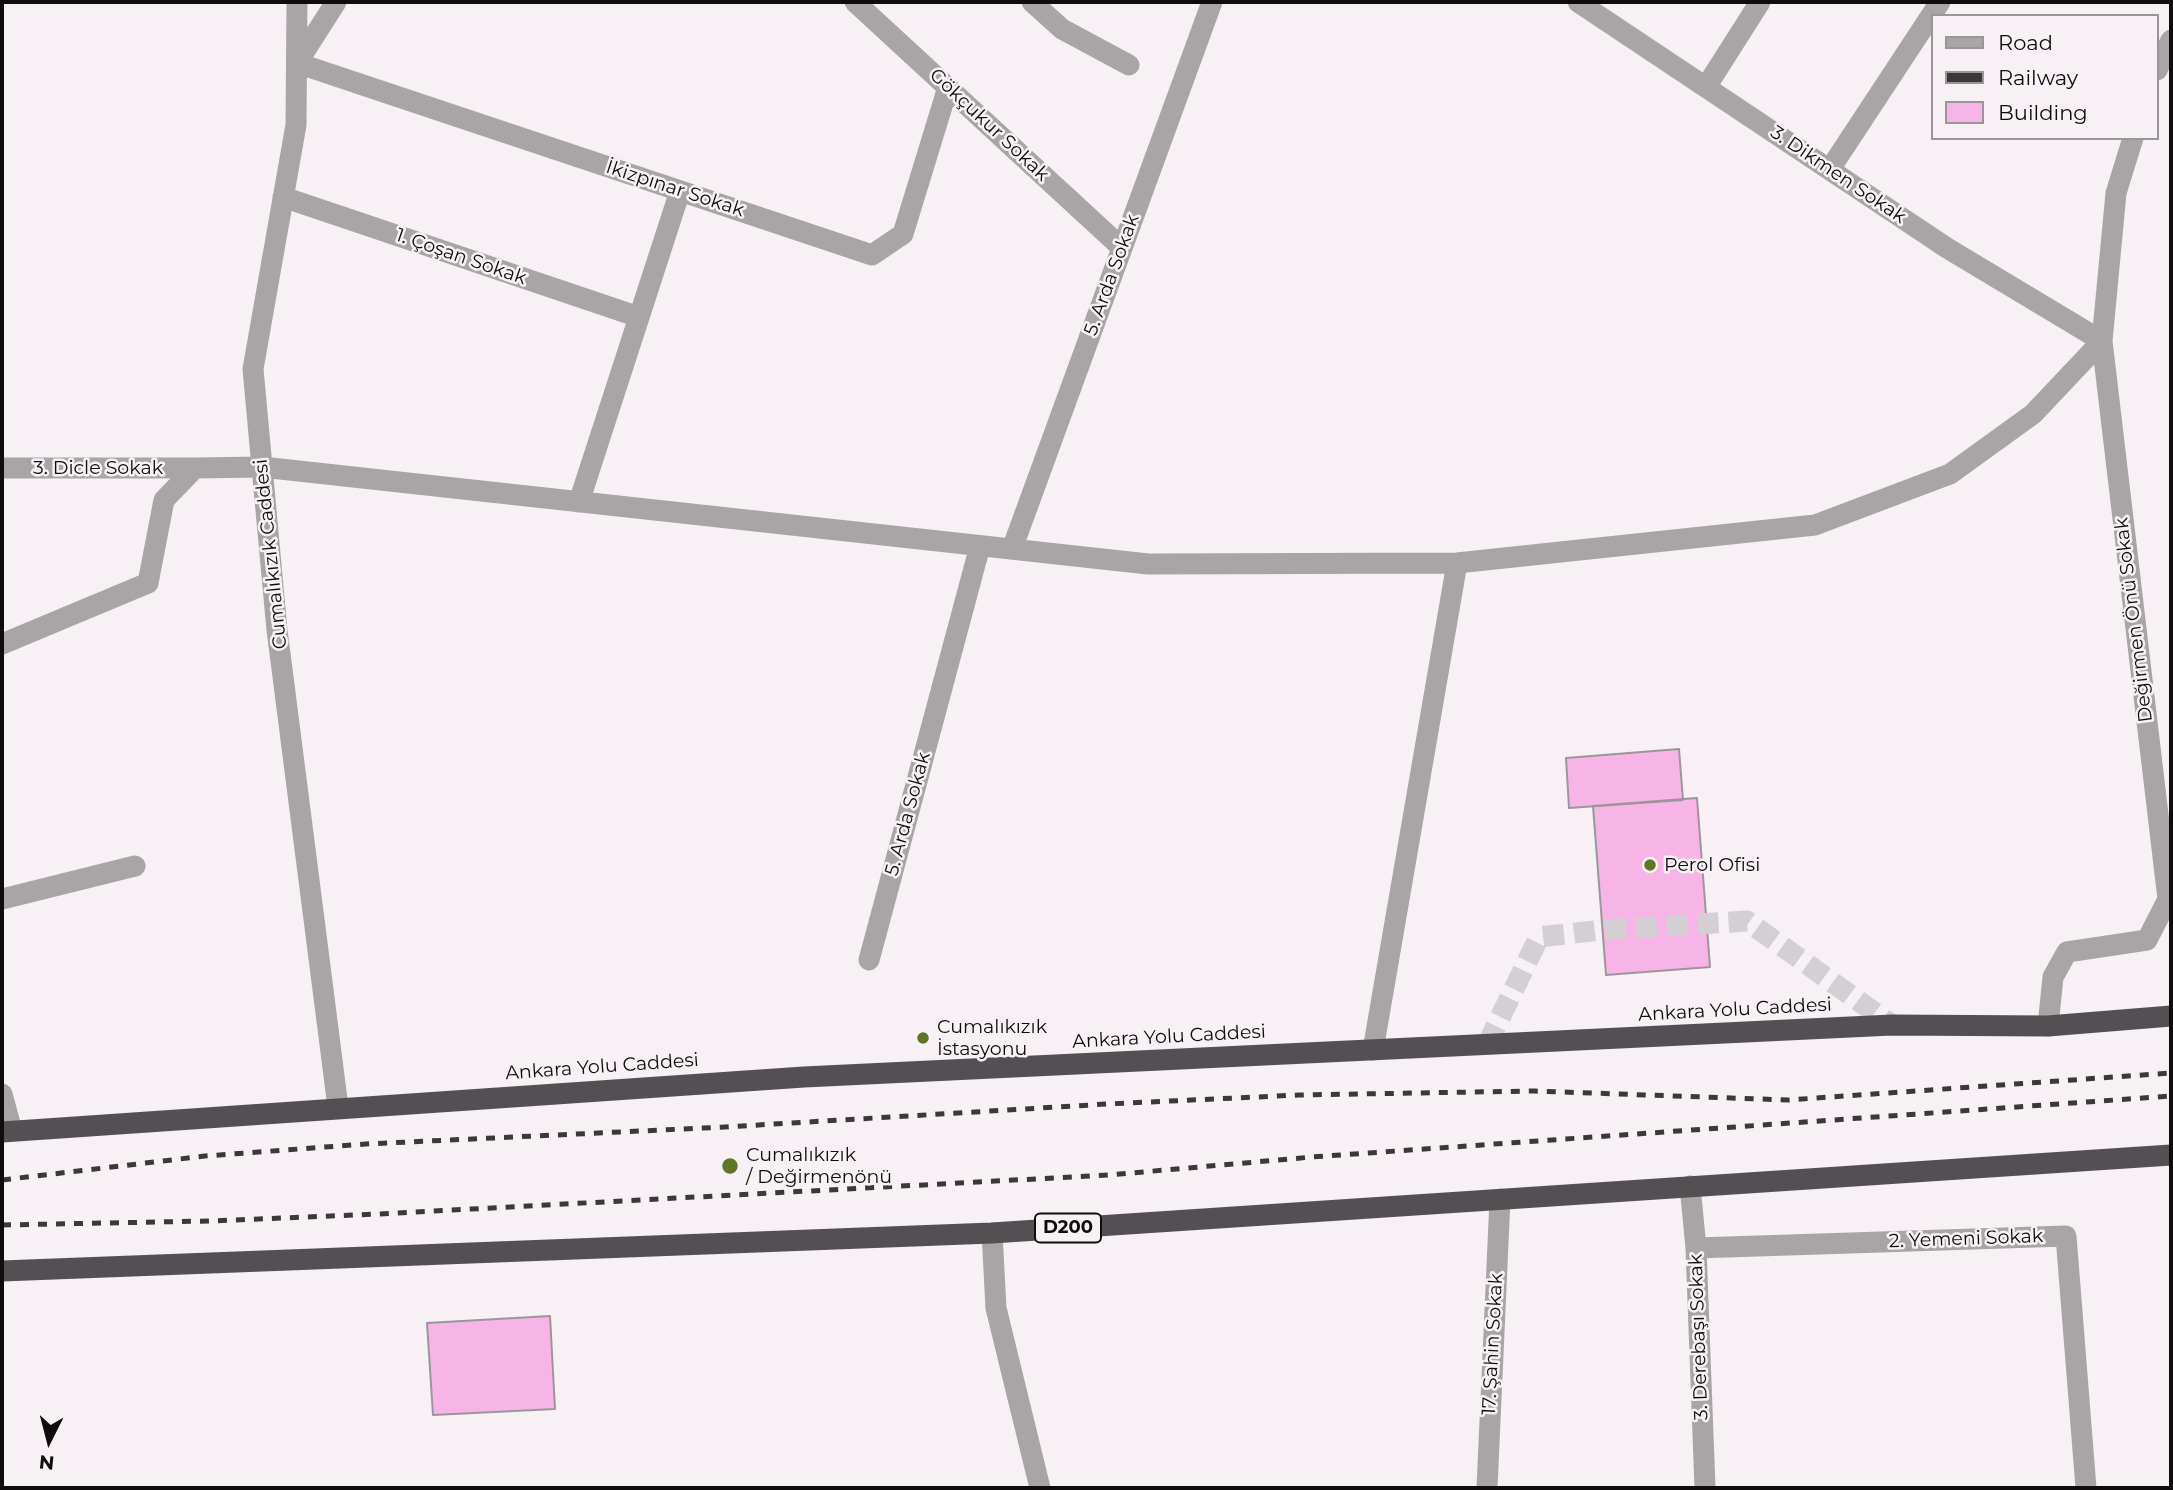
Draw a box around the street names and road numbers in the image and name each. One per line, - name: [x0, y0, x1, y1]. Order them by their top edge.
- street label: Gökçukur Sokak: [925, 64, 1053, 186]
- street label: 3. Dikmen Sokak: [1766, 121, 1910, 229]
- street label: İkizpınar Sokak: [603, 156, 747, 222]
- street label: 5. Arda Sokak: [1080, 211, 1144, 339]
- street label: 1. Çoşan Sokak: [393, 224, 529, 290]
- street label: 3. Dicle Sokak: [33, 457, 163, 479]
- street label: Cumalıkızık Caddesi: [250, 458, 292, 650]
- street label: Değirmen Önü Sokak: [2110, 516, 2158, 724]
- street label: 5. Arda Sokak: [881, 750, 935, 878]
- street label: Ankara Yolu Caddesi: [1638, 994, 1832, 1026]
- street label: Ankara Yolu Caddesi: [1072, 1021, 1266, 1053]
- street label: Ankara Yolu Caddesi: [505, 1049, 699, 1085]
- road number: D200: [1035, 1213, 1101, 1242]
- street label: 2. Yemeni Sokak: [1888, 1225, 2044, 1253]
- street label: 3. Derebaşı Sokak: [1685, 1253, 1713, 1421]
- street label: 17. Şahin Sokak: [1478, 1272, 1508, 1416]

